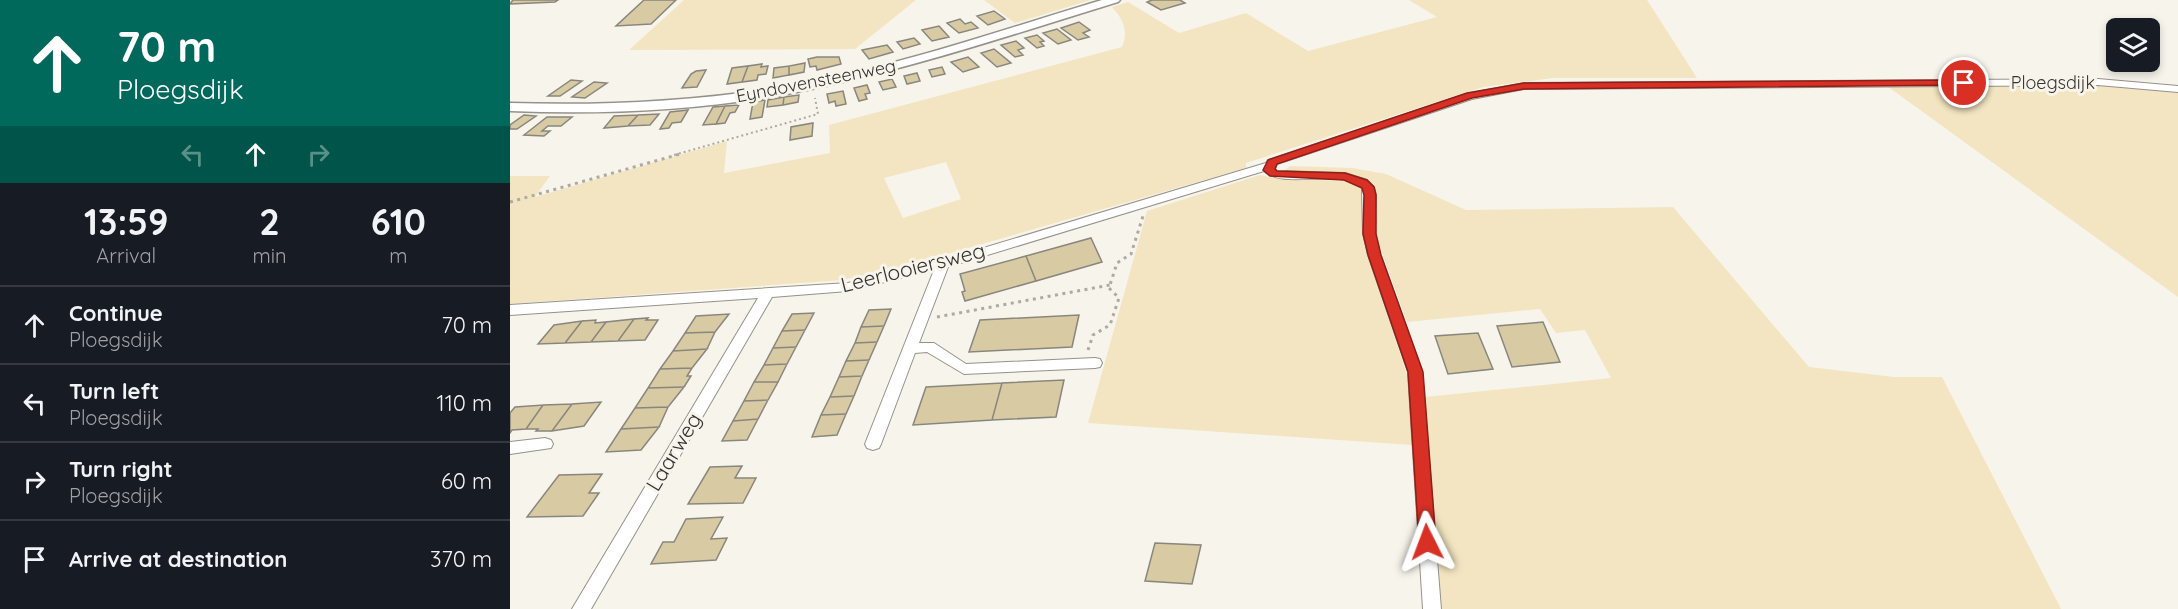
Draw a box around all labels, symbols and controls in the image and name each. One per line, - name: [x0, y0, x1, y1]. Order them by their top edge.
- map controls: [2106, 18, 2160, 72]
- button: layers: [2106, 18, 2160, 72]
- text: 70 m: [117, 20, 216, 73]
- icon: ahead: [18, 24, 96, 102]
- street label: Eyndovensteenweg: [734, 54, 898, 107]
- pin: [1938, 57, 1989, 108]
- icon: arrive: [1947, 66, 1980, 99]
- street label: Ploegsdijk: [2011, 71, 2095, 94]
- text: Ploegsdijk: [117, 72, 244, 106]
- icon: left: [176, 138, 209, 171]
- icon: ahead: [239, 138, 272, 171]
- icon: right: [302, 138, 335, 171]
- text: 13:59: [84, 199, 168, 244]
- text: 2: [259, 199, 280, 244]
- text: 610: [371, 199, 426, 244]
- street label: Leerlooiersweg: [838, 237, 988, 298]
- text: Arrival: [96, 243, 156, 268]
- text: min: [252, 243, 287, 268]
- text: m: [389, 243, 407, 268]
- text: Continue: [69, 299, 163, 327]
- icon: ahead: [18, 309, 51, 342]
- text: 70 m: [442, 311, 492, 339]
- text: Ploegsdijk: [69, 327, 163, 352]
- text: Turn left: [69, 377, 159, 405]
- icon: left: [18, 387, 51, 420]
- text: 110 m: [437, 389, 492, 417]
- text: Ploegsdijk: [69, 405, 163, 430]
- street label: Laarweg: [640, 408, 707, 495]
- text: Turn right: [69, 455, 173, 483]
- icon: right: [18, 465, 51, 498]
- text: 60 m: [441, 467, 492, 495]
- text: Ploegsdijk: [69, 483, 163, 508]
- position arrow: [1395, 510, 1459, 574]
- icon: arrive: [18, 543, 51, 576]
- text: Arrive at destination: [69, 545, 287, 573]
- text: 370 m: [430, 545, 492, 573]

